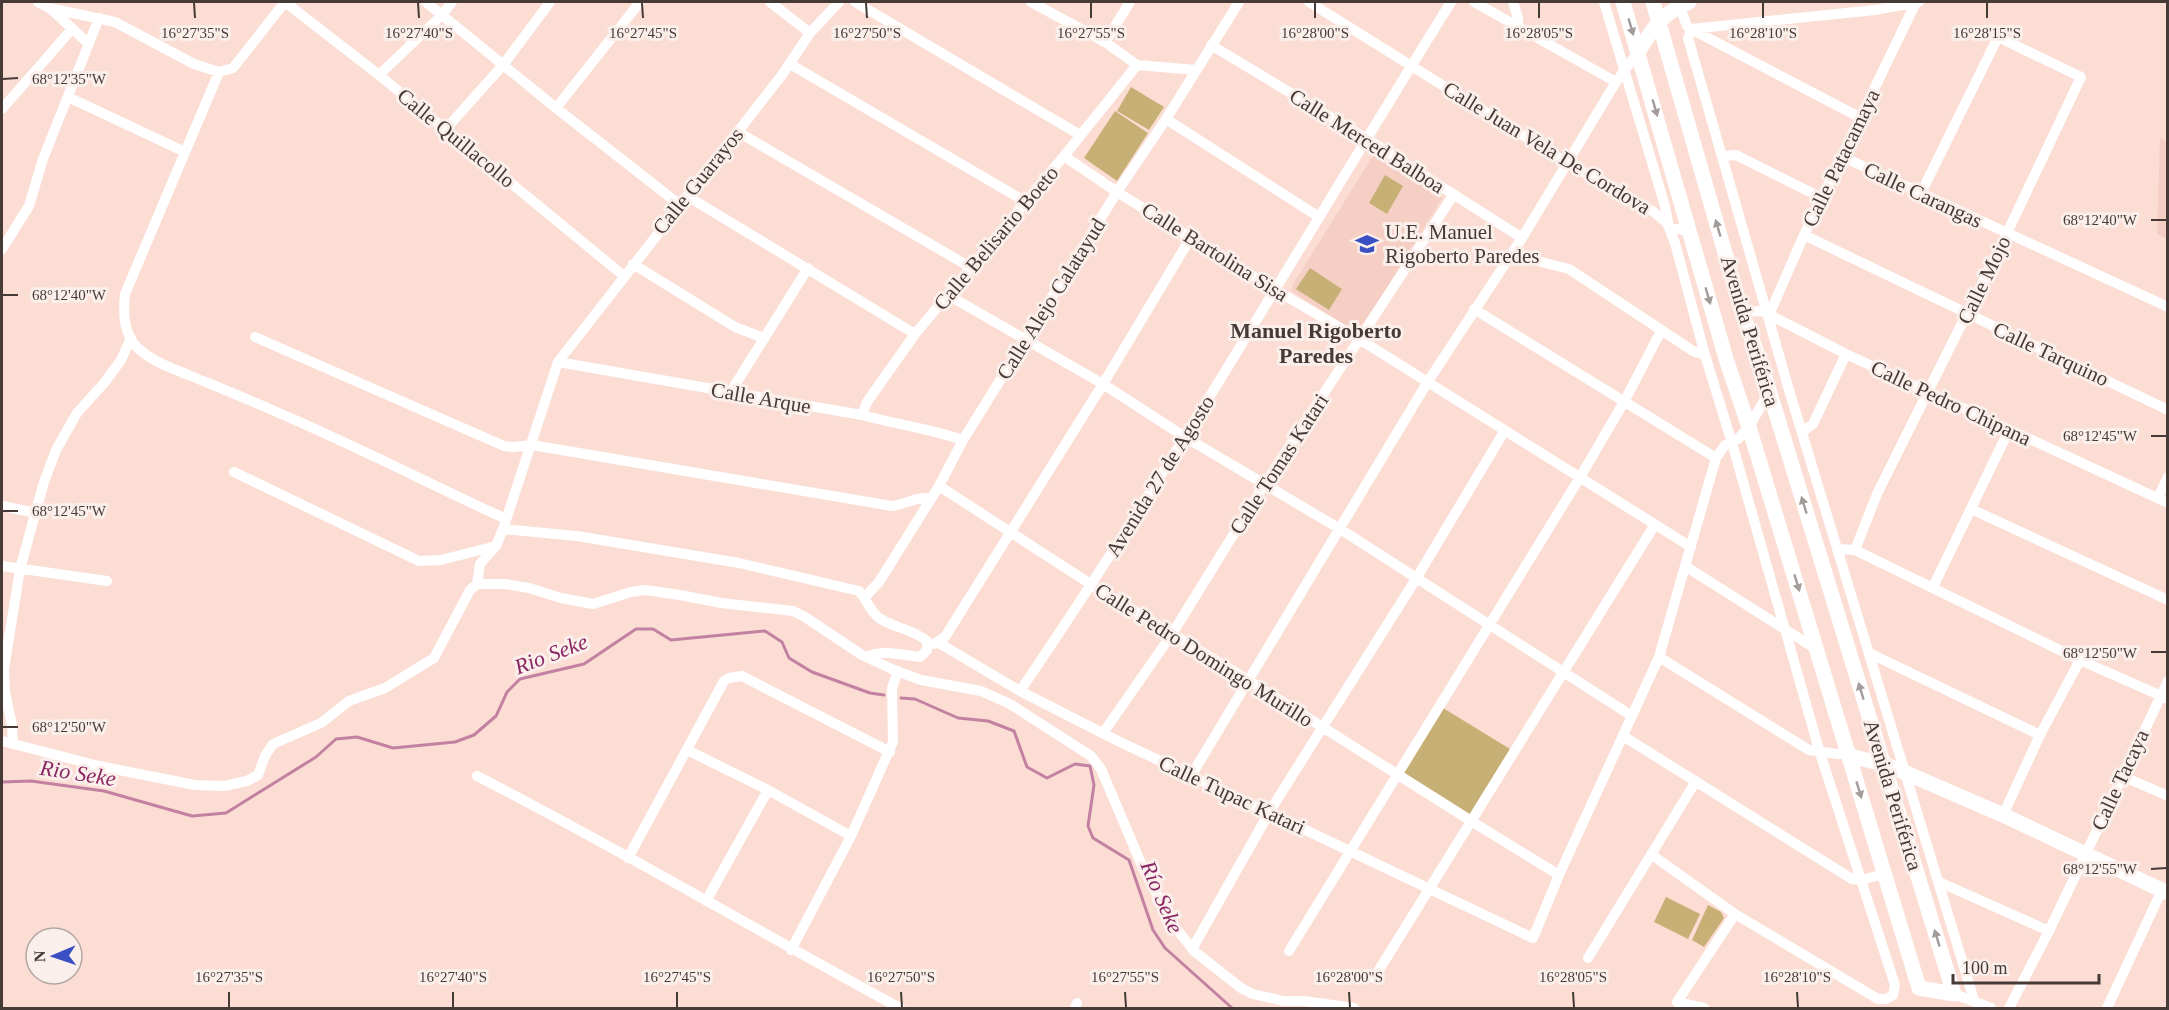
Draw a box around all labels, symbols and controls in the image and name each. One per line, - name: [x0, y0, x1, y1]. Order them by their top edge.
- one-way arrow: [1627, 18, 1636, 36]
- text: 16°27'35"S: [161, 25, 229, 41]
- text: 16°27'40"S: [385, 25, 453, 41]
- text: 16°27'45"S: [609, 25, 677, 41]
- text: 16°27'50"S: [833, 25, 901, 41]
- text: 16°27'55"S: [1057, 25, 1125, 41]
- text: 16°28'00"S: [1281, 25, 1349, 41]
- text: 16°28'05"S: [1505, 25, 1573, 41]
- text: 16°28'10"S: [1729, 25, 1797, 41]
- text: 16°28'15"S: [1953, 25, 2021, 41]
- text: 68°12'35"W: [32, 71, 107, 87]
- street label: Calle Juan Vela De Cordova: [1439, 77, 1656, 220]
- street label: Calle Quillacollo: [392, 83, 520, 193]
- street label: Calle Merced Balboa: [1285, 84, 1450, 199]
- street label: Calle Patacamaya: [1797, 85, 1885, 231]
- one-way arrow: [1651, 99, 1660, 117]
- street label: Calle Guarayos: [648, 123, 748, 239]
- street label: Calle Carangas: [1860, 157, 1986, 233]
- street label: Calle Belisario Boeto: [929, 161, 1063, 315]
- street label: Calle Bartolina Sisa: [1137, 197, 1293, 307]
- text: 68°12'40"W: [2063, 212, 2138, 228]
- street label: Calle Alejo Calatayud: [992, 214, 1111, 384]
- one-way arrow: [1713, 219, 1722, 237]
- place label: U.E. Manuel Rigoberto Paredes: [1385, 220, 1540, 268]
- school or university icon: U.E. Manuel Rigoberto Paredes: [1354, 231, 1380, 257]
- street label: Calle Mojo: [1952, 232, 2016, 328]
- street label: Avenida Periférica: [1716, 253, 1785, 410]
- text: 68°12'40"W: [32, 287, 107, 303]
- one-way arrow: [1704, 287, 1713, 305]
- street label: Calle Tarquino: [1989, 317, 2113, 391]
- district label: Manuel Rigoberto Paredes: [1230, 318, 1402, 368]
- street label: Calle Pedro Chipana: [1867, 355, 2035, 451]
- street label: Calle Arque: [709, 377, 813, 419]
- street label: Calle Tomas Katari: [1225, 389, 1333, 539]
- street label: Avenida 27 de Agosto: [1101, 391, 1219, 561]
- text: 68°12'45"W: [2063, 428, 2138, 444]
- one-way arrow: [1799, 496, 1808, 514]
- text: 68°12'45"W: [32, 503, 107, 519]
- one-way arrow: [1793, 575, 1802, 593]
- street label: Calle Pedro Domingo Murillo: [1091, 578, 1317, 732]
- water label: Rio Seke: [510, 629, 591, 680]
- text: 68°12'50"W: [2063, 645, 2138, 661]
- one-way arrow: [1856, 682, 1865, 700]
- street label: Avenida Periférica: [1859, 717, 1928, 874]
- text: 68°12'50"W: [32, 719, 107, 735]
- street label: Calle Tacaya: [2086, 725, 2154, 834]
- street label: Calle Tupac Katari: [1155, 751, 1309, 839]
- water label: Rio Seke: [37, 755, 118, 791]
- one-way arrow: [1855, 781, 1864, 799]
- water label: Río Seke: [1135, 856, 1189, 937]
- text: 68°12'55"W: [2063, 861, 2138, 877]
- north arrow: [24, 926, 84, 986]
- one-way arrow: [1932, 929, 1941, 947]
- scale bar: [1953, 947, 2098, 985]
- text: N: [31, 950, 48, 963]
- text: 100 m: [1962, 958, 2008, 978]
- text: 16°27'35"S: [195, 969, 263, 985]
- text: 16°27'40"S: [419, 969, 487, 985]
- text: 16°27'45"S: [643, 969, 711, 985]
- text: 16°27'50"S: [867, 969, 935, 985]
- text: 16°27'55"S: [1091, 969, 1159, 985]
- text: 16°28'00"S: [1315, 969, 1383, 985]
- text: 16°28'05"S: [1539, 969, 1607, 985]
- text: 16°28'10"S: [1763, 969, 1831, 985]

